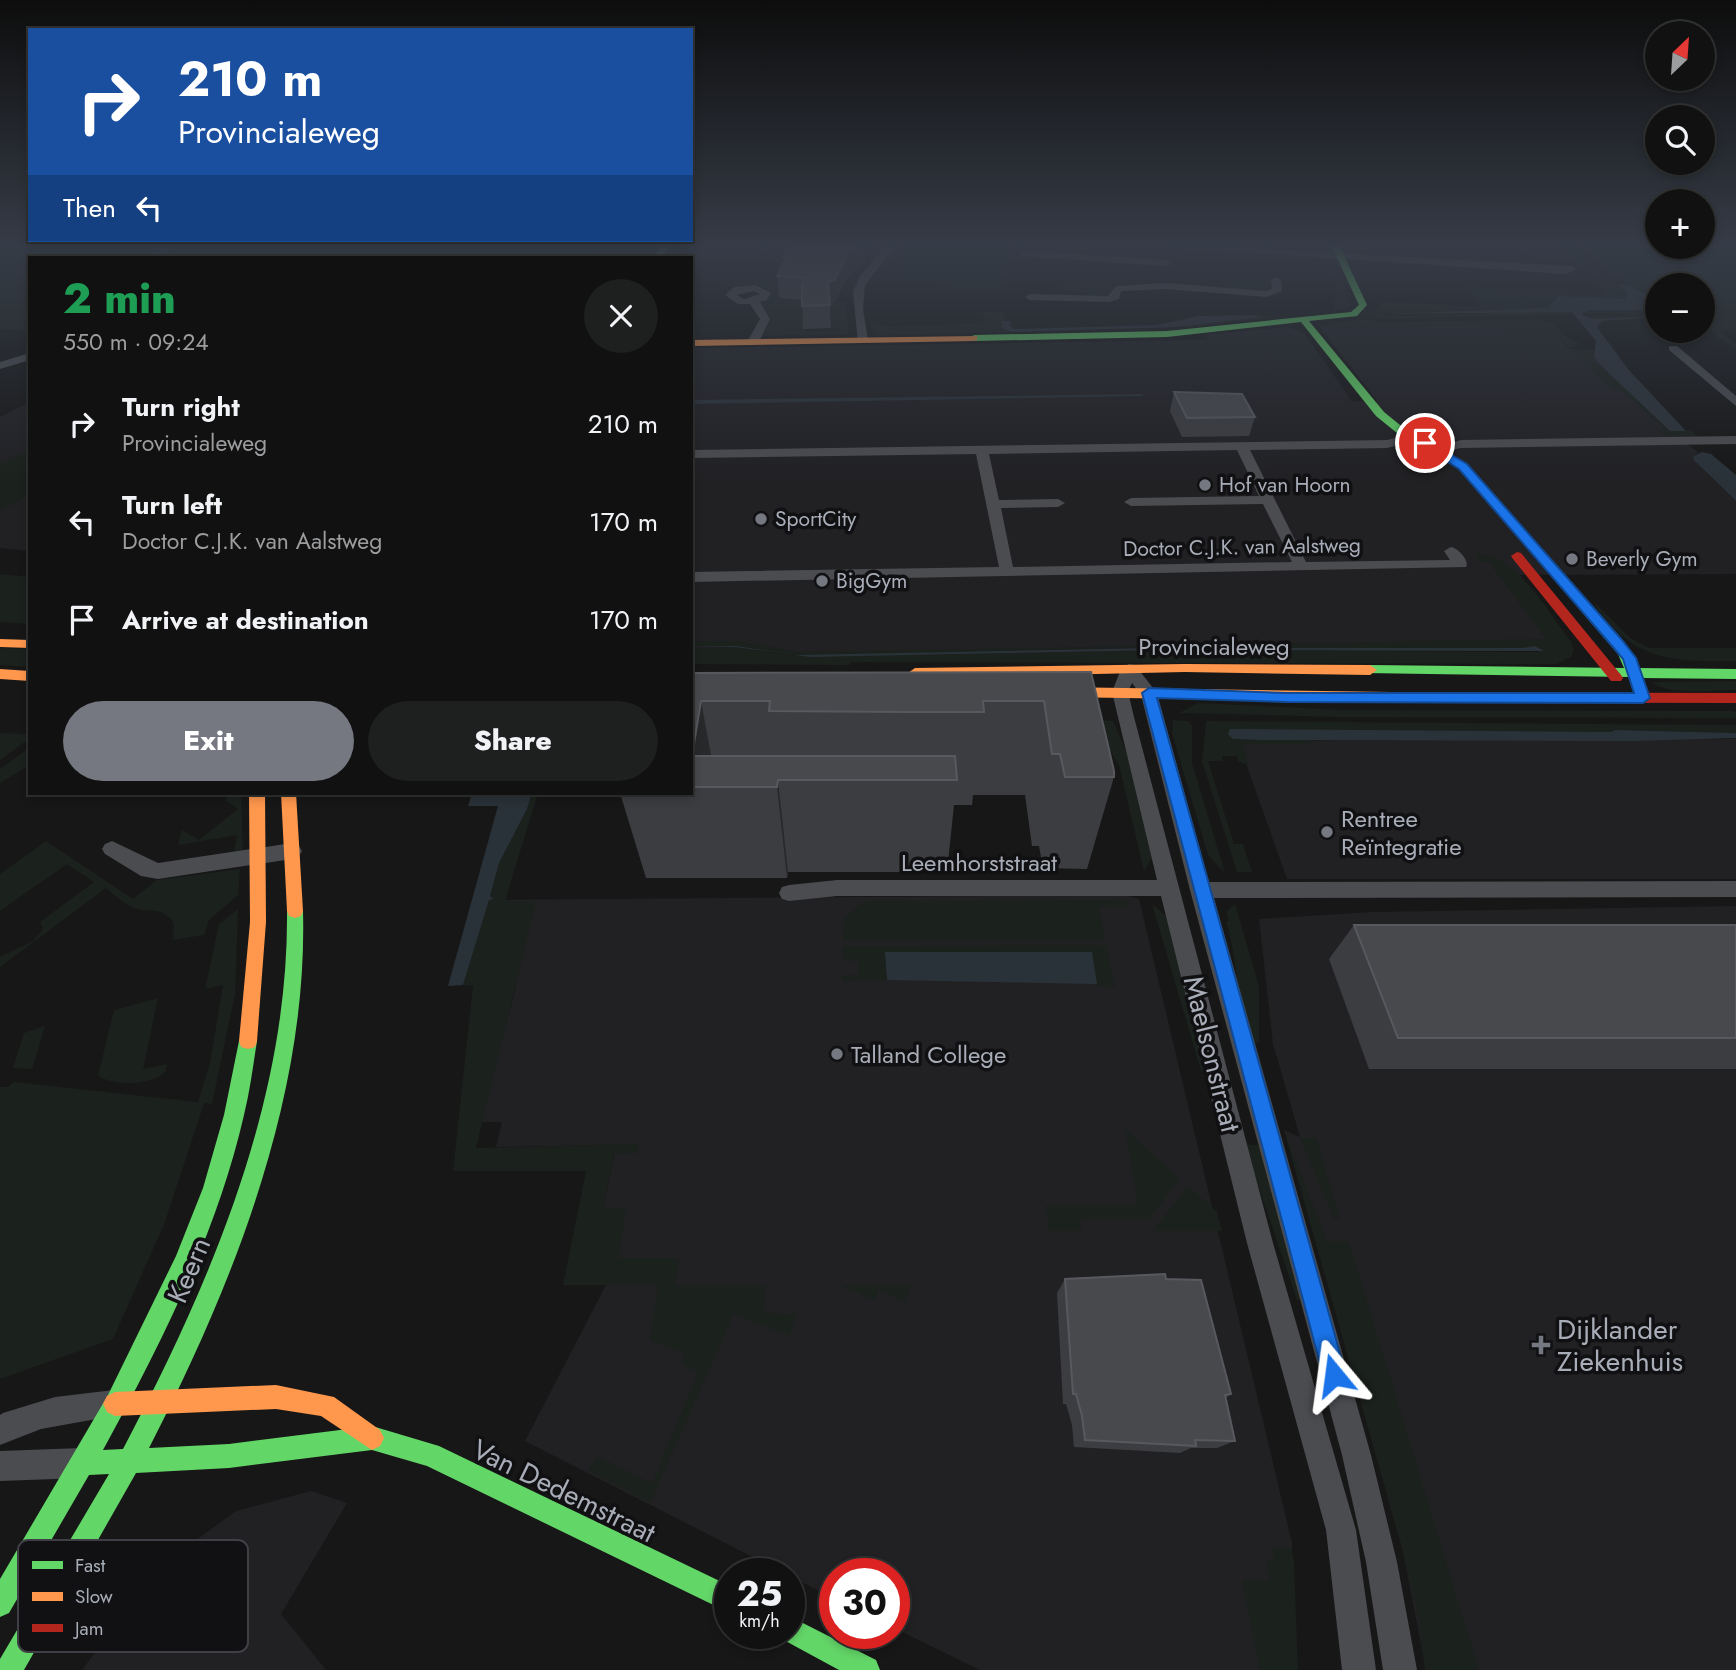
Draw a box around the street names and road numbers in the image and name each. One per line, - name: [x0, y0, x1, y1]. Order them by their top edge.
- street label: Doctor C.J.K. van Aalstweg: [1123, 530, 1361, 564]
- street label: Provincialeweg: [1138, 629, 1290, 664]
- street label: Leemhorststraat: [901, 845, 1057, 880]
- street label: Maelsonstraat: [1173, 972, 1251, 1137]
- street label: Keern: [157, 1231, 221, 1309]
- street label: Van Dedemstraat: [465, 1429, 663, 1553]

